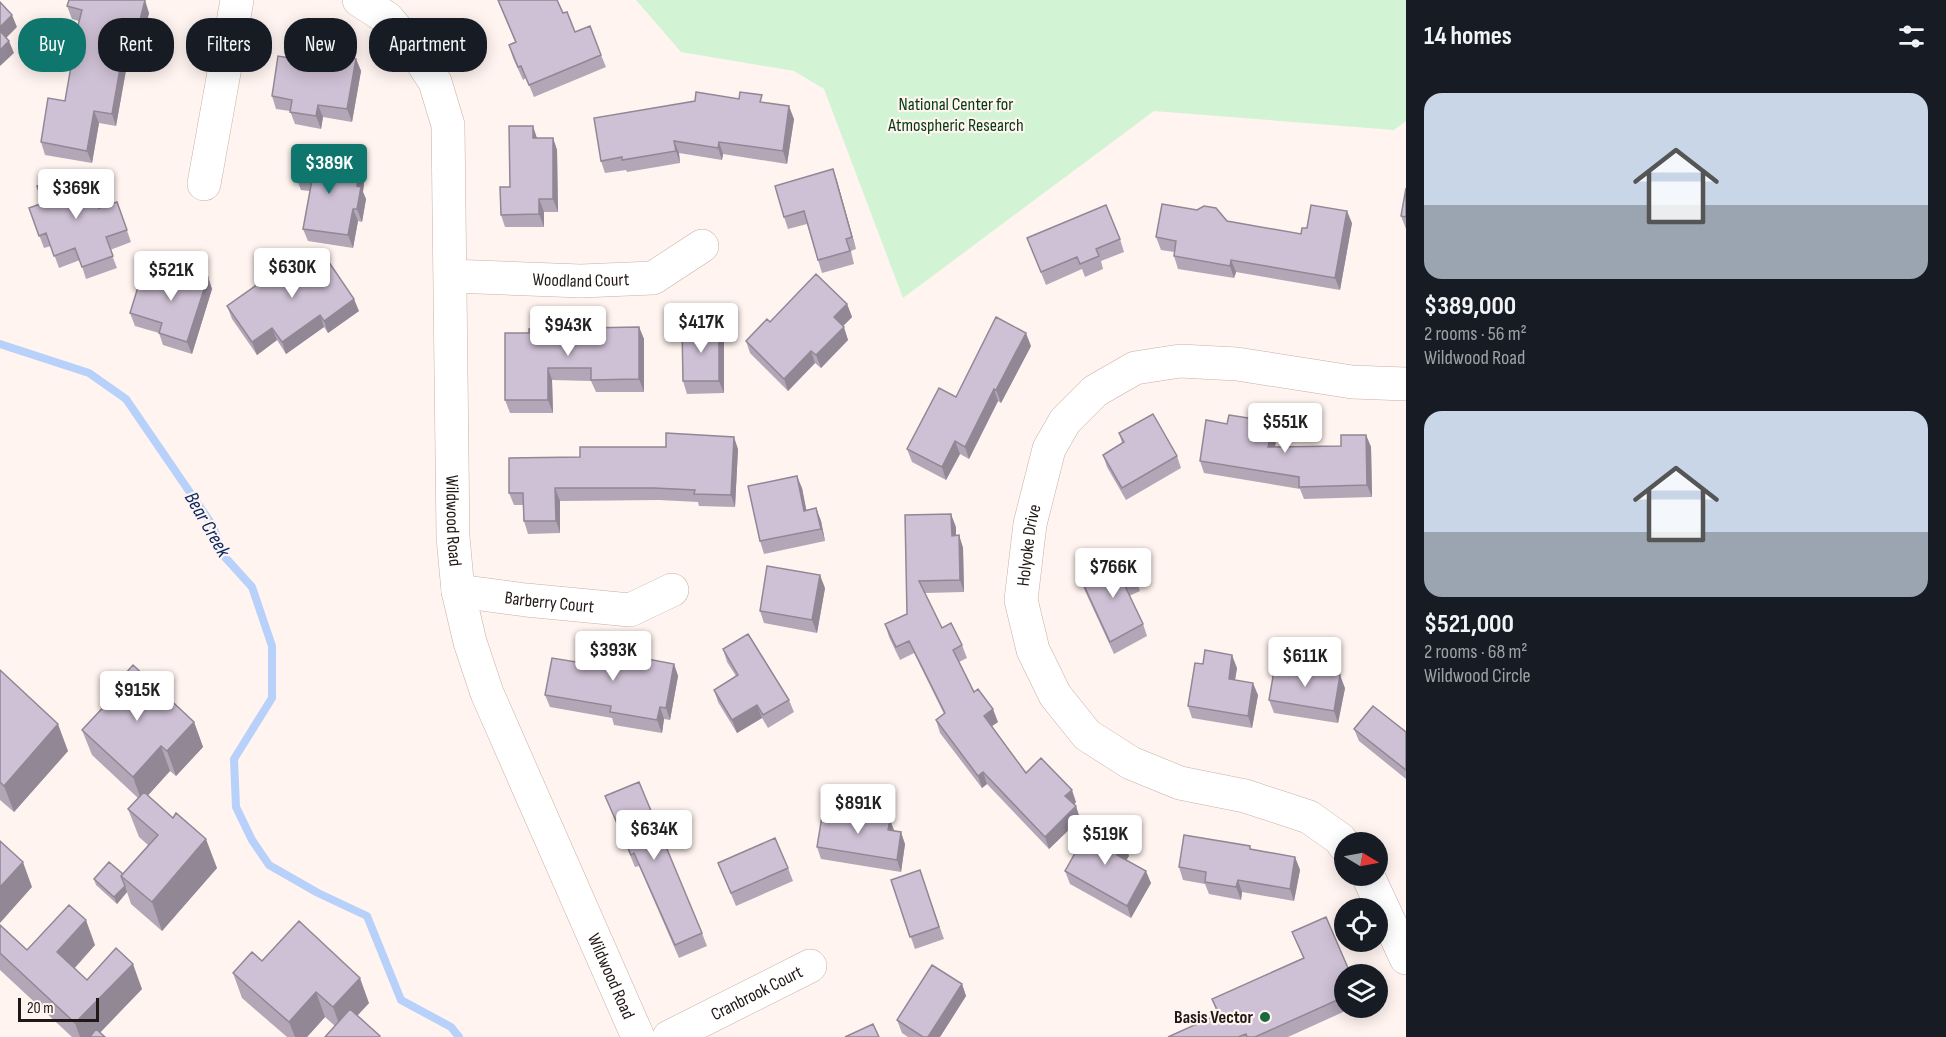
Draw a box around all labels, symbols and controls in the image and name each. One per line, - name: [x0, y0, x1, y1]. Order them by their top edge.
- chip: Buy: [18, 18, 86, 72]
- chip: Rent: [98, 18, 174, 72]
- chip: Filters: [186, 18, 272, 72]
- chip: New: [284, 18, 357, 72]
- chip: Apartment: [369, 18, 487, 72]
- icon: filters: [1895, 20, 1928, 53]
- text: 14 homes: [1424, 21, 1512, 52]
- park label: National Center for Atmospheric Research: [887, 94, 1024, 136]
- icon: home: [1622, 132, 1730, 240]
- pin: $389K: [287, 144, 371, 195]
- text: $389K: [305, 151, 353, 175]
- pin: $369K: [34, 169, 118, 220]
- text: $369K: [52, 176, 100, 200]
- pin: $630K: [250, 248, 334, 299]
- pin: $521K: [129, 251, 213, 302]
- text: $630K: [268, 255, 316, 279]
- text: $521K: [148, 258, 194, 282]
- street label: Woodland Court: [532, 269, 630, 292]
- text: $389,000: [1424, 291, 1516, 322]
- pin: $417K: [659, 303, 743, 354]
- pin: $943K: [526, 306, 610, 357]
- text: $417K: [678, 310, 724, 334]
- text: $943K: [544, 313, 592, 337]
- text: 2 rooms · 56 m²: [1424, 322, 1527, 346]
- text: Wildwood Road: [1424, 346, 1525, 370]
- pin: $551K: [1243, 403, 1327, 454]
- text: $551K: [1262, 410, 1308, 434]
- icon: home: [1622, 450, 1730, 558]
- street label: Wildwood Road: [441, 475, 466, 567]
- water label: Bear Creek: [179, 488, 236, 562]
- street label: Holyoke Drive: [1013, 502, 1046, 587]
- pin: $766K: [1071, 548, 1155, 599]
- text: $766K: [1089, 555, 1137, 579]
- street label: Barberry Court: [503, 587, 595, 618]
- text: $521,000: [1424, 609, 1514, 640]
- pin: $393K: [571, 631, 655, 682]
- pin: $611K: [1263, 637, 1347, 688]
- text: $393K: [589, 638, 637, 662]
- text: 2 rooms · 68 m²: [1424, 640, 1528, 664]
- text: $611K: [1282, 644, 1328, 668]
- text: Wildwood Circle: [1424, 664, 1531, 688]
- pin: $915K: [95, 671, 179, 722]
- text: $915K: [114, 678, 160, 702]
- pin: $891K: [816, 784, 900, 835]
- text: $891K: [834, 791, 882, 815]
- pin: $634K: [612, 810, 696, 861]
- pin: $519K: [1063, 815, 1147, 866]
- text: $634K: [630, 817, 678, 841]
- text: $519K: [1082, 822, 1128, 846]
- north arrow: [1334, 832, 1388, 886]
- map controls: [1334, 832, 1388, 1018]
- button: locate: [1334, 898, 1388, 952]
- street label: Wildwood Road: [583, 930, 639, 1022]
- street label: Cranbrook Court: [707, 961, 806, 1025]
- button: layers: [1334, 964, 1388, 1018]
- scale bar: [18, 995, 99, 1022]
- text: 20 m: [27, 999, 54, 1018]
- place label: Basis Vector: [1174, 1007, 1253, 1028]
- marker: Basis Vector: [1258, 1010, 1272, 1024]

